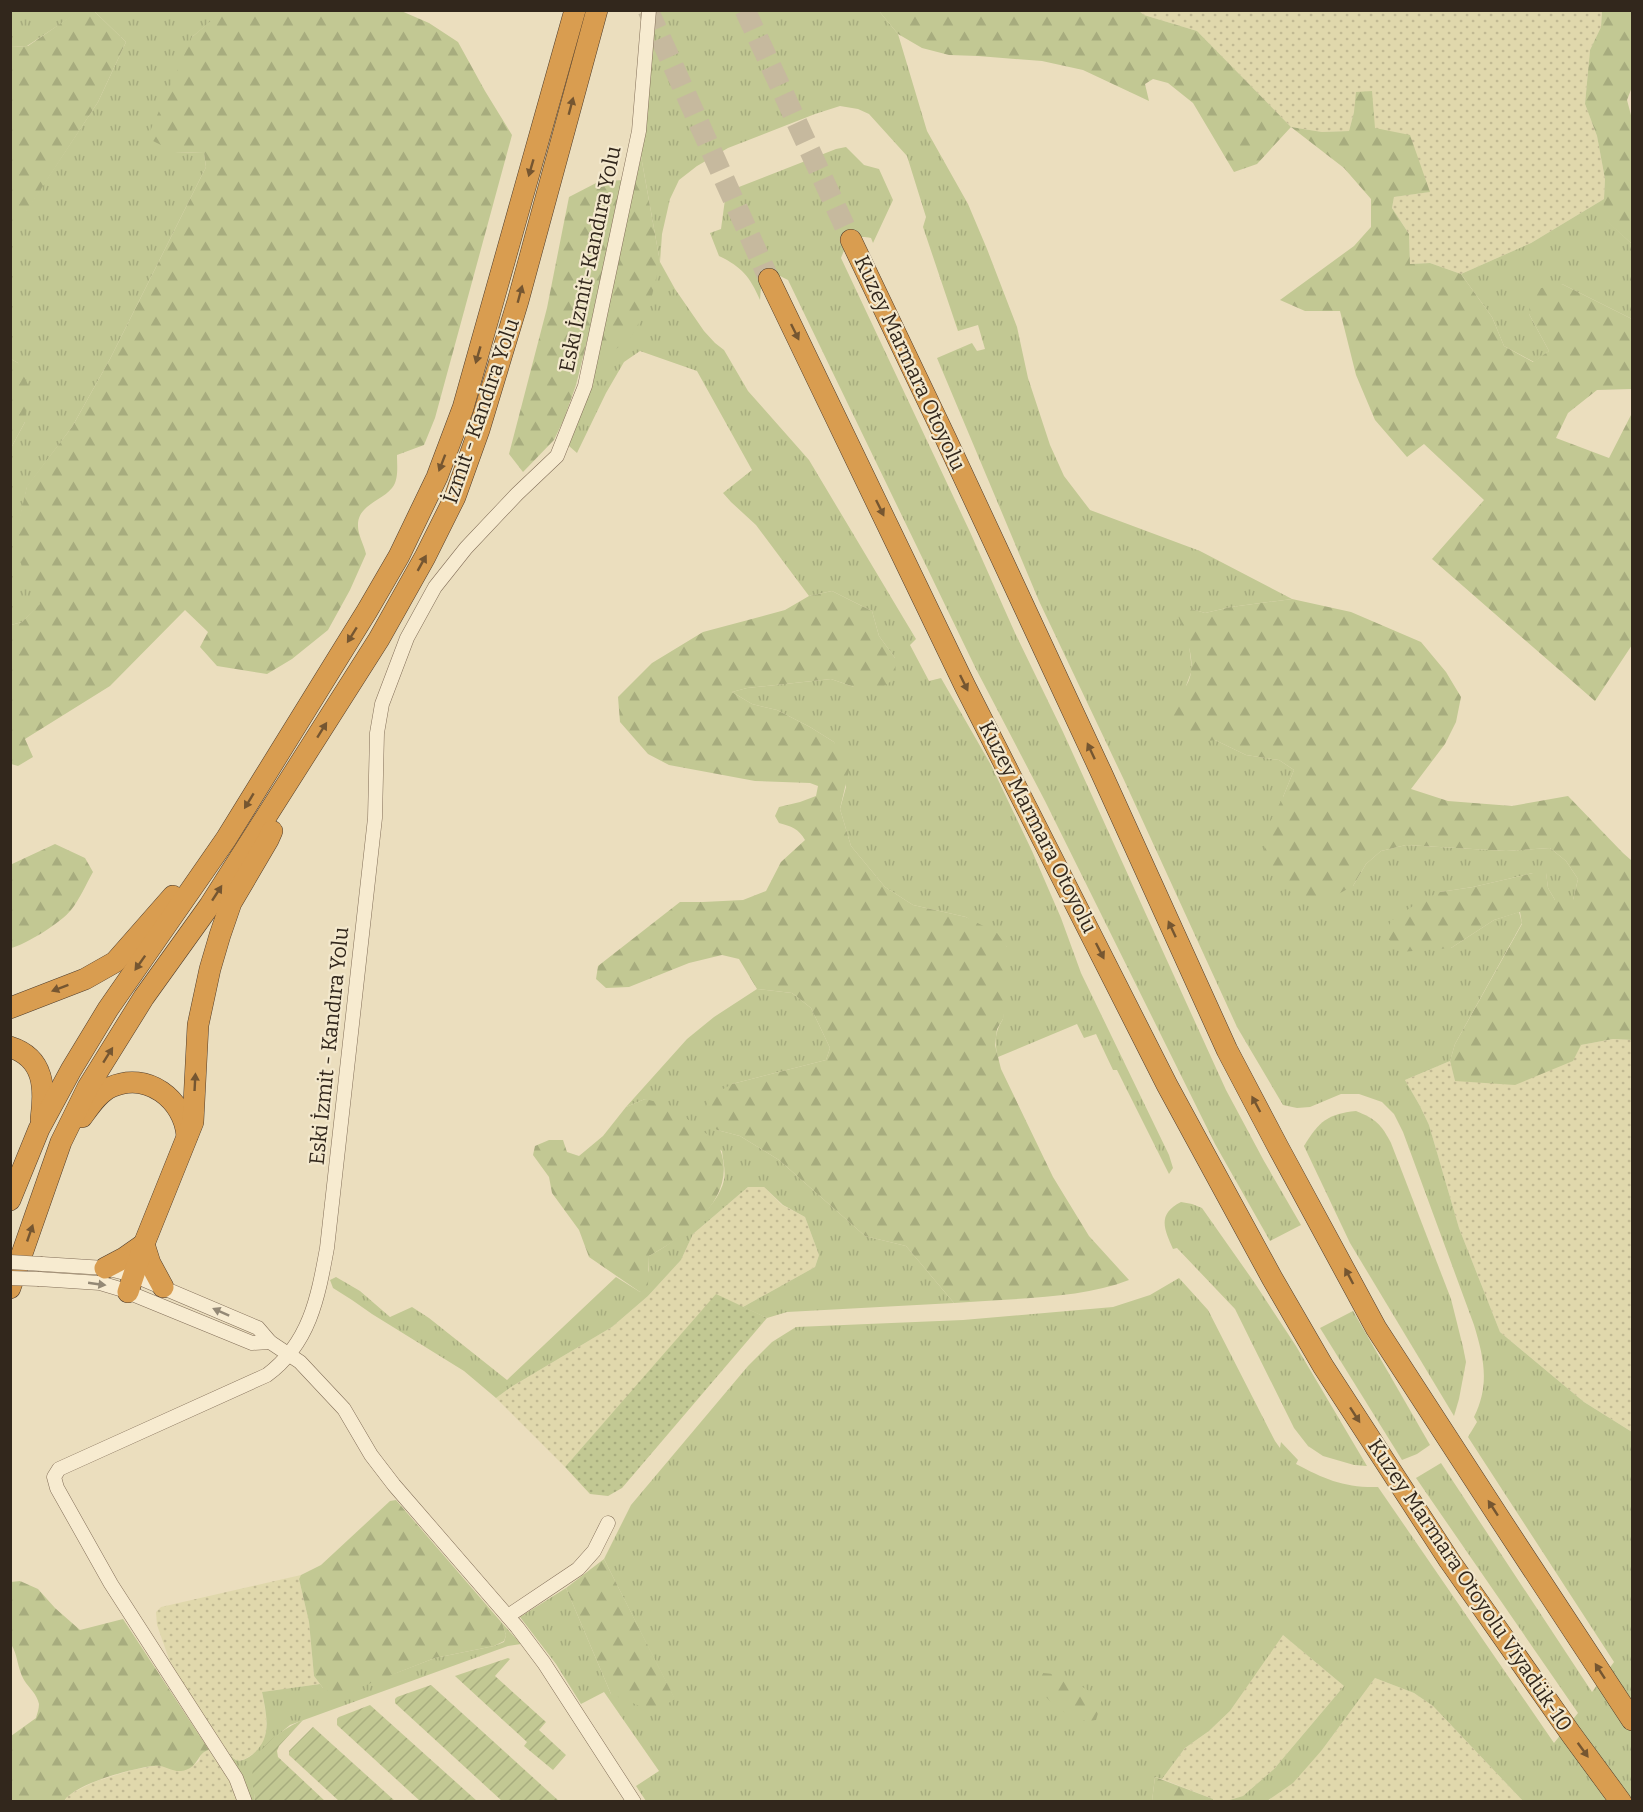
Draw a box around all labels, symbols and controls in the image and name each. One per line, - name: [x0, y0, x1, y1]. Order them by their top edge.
- one-way arrow: [566, 97, 576, 115]
- street label: Eskı İzmit-Kandıra Yolu: [553, 144, 627, 374]
- one-way arrow: [525, 159, 535, 177]
- street label: Kuzey Marmara Otoyolu: [849, 251, 971, 475]
- one-way arrow: [516, 285, 525, 303]
- street label: İzmit - Kandıra Yolu: [437, 315, 525, 507]
- one-way arrow: [790, 323, 799, 340]
- one-way arrow: [472, 346, 482, 365]
- one-way arrow: [437, 454, 446, 472]
- one-way arrow: [875, 499, 884, 516]
- one-way arrow: [417, 554, 427, 571]
- one-way arrow: [346, 627, 357, 643]
- one-way arrow: [960, 675, 969, 692]
- street label: Kuzey Marmara Otoyolu: [973, 717, 1103, 937]
- one-way arrow: [316, 722, 327, 738]
- one-way arrow: [1087, 743, 1096, 760]
- one-way arrow: [244, 793, 255, 809]
- one-way arrow: [212, 885, 223, 901]
- one-way arrow: [1167, 920, 1176, 937]
- street label: Eski İzmit - Kandıra Yolu: [304, 926, 354, 1166]
- one-way arrow: [1096, 942, 1105, 959]
- one-way arrow: [134, 954, 146, 970]
- one-way arrow: [51, 983, 69, 993]
- one-way arrow: [103, 1047, 114, 1063]
- one-way arrow: [190, 1073, 199, 1092]
- one-way arrow: [1251, 1096, 1261, 1113]
- one-way arrow: [26, 1223, 36, 1241]
- one-way arrow: [1344, 1267, 1354, 1284]
- one-way arrow: [87, 1279, 106, 1288]
- one-way arrow: [212, 1308, 229, 1317]
- one-way arrow: [1349, 1407, 1360, 1423]
- street label: Kuzey Marmara Otoyolu Viyadük-10: [1362, 1434, 1578, 1736]
- one-way arrow: [1487, 1501, 1499, 1517]
- one-way arrow: [1594, 1664, 1606, 1680]
- one-way arrow: [1577, 1741, 1589, 1757]

